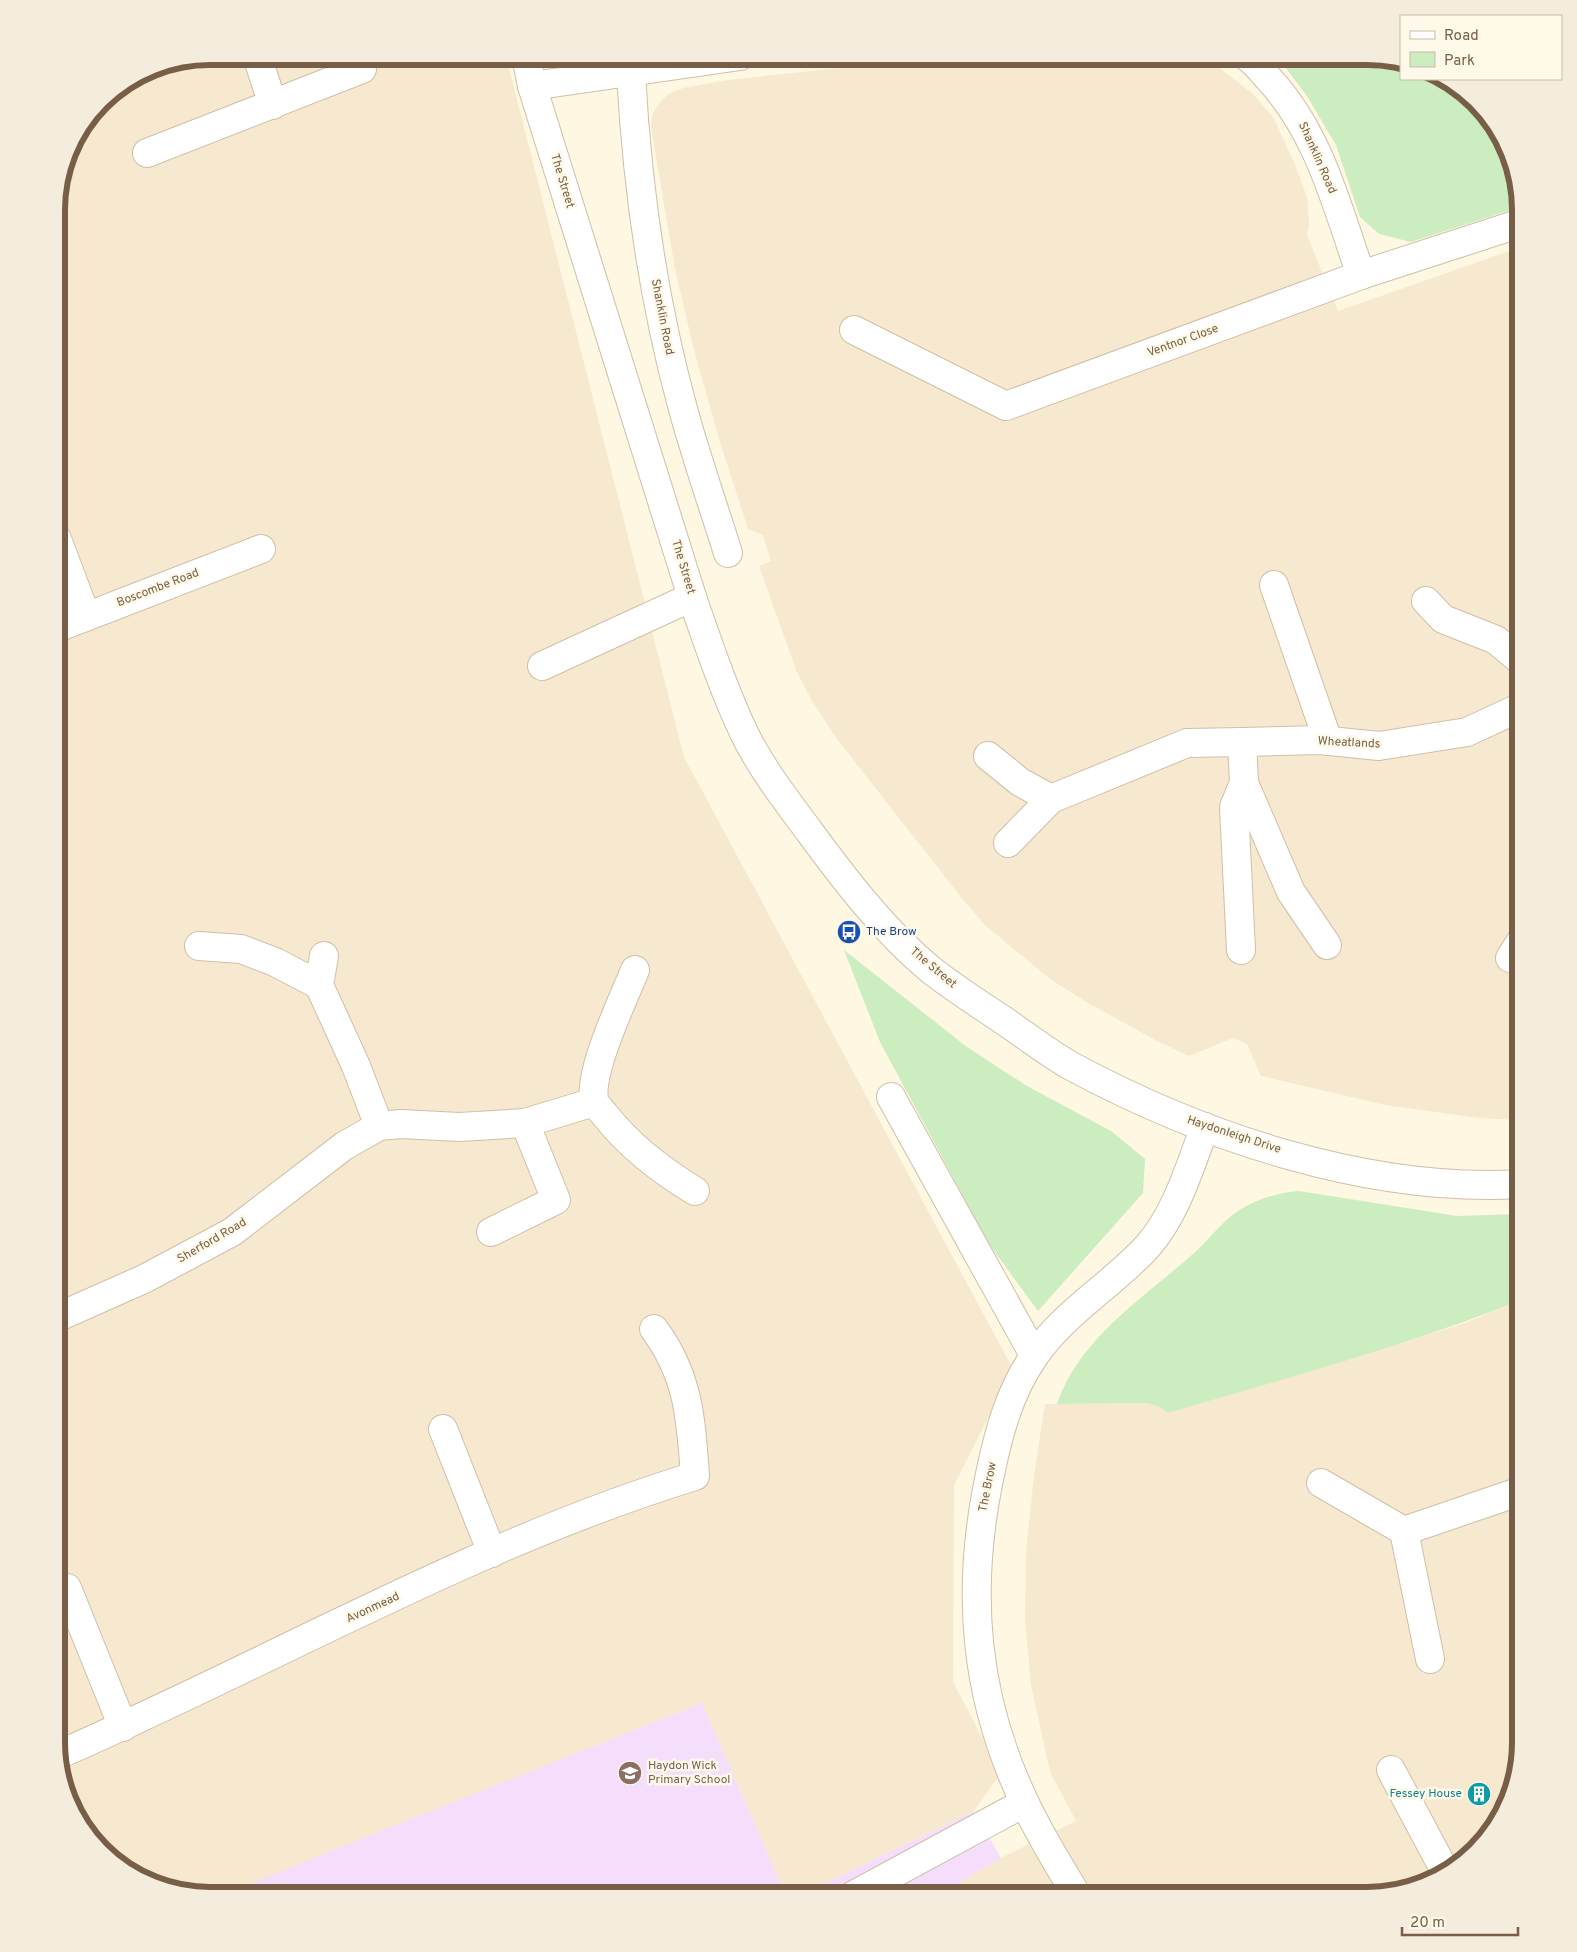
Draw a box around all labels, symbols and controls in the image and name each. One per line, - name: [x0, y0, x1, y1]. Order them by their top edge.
- legend: [1400, 15, 1562, 80]
- text: Road: [1444, 27, 1479, 46]
- text: Park: [1444, 52, 1475, 71]
- street label: Shanklin Road: [1294, 120, 1340, 196]
- street label: The Street: [546, 152, 578, 210]
- street label: Shanklin Road: [647, 278, 677, 356]
- street label: Ventnor Close: [1145, 321, 1221, 361]
- street label: The Street: [667, 538, 699, 596]
- street label: Boscombe Road: [115, 565, 201, 611]
- street label: Wheatlands: [1317, 733, 1381, 753]
- bus stop icon: The Brow: [836, 919, 862, 945]
- place label: The Brow: [866, 924, 917, 940]
- street label: The Street: [906, 944, 960, 992]
- street label: Haydonleigh Drive: [1185, 1112, 1283, 1158]
- street label: Sherford Road: [174, 1215, 250, 1267]
- street label: The Brow: [975, 1460, 1001, 1513]
- street label: Avonmead: [344, 1589, 402, 1627]
- place label: Haydon Wick Primary School: [648, 1758, 731, 1788]
- school or university icon: Haydon Wick Primary School: [617, 1760, 643, 1786]
- building icon: Fessey House: [1466, 1781, 1492, 1807]
- place label: Fessey House: [1390, 1786, 1462, 1802]
- scale bar: [1402, 1904, 1518, 1936]
- text: 20 m: [1410, 1914, 1445, 1933]

